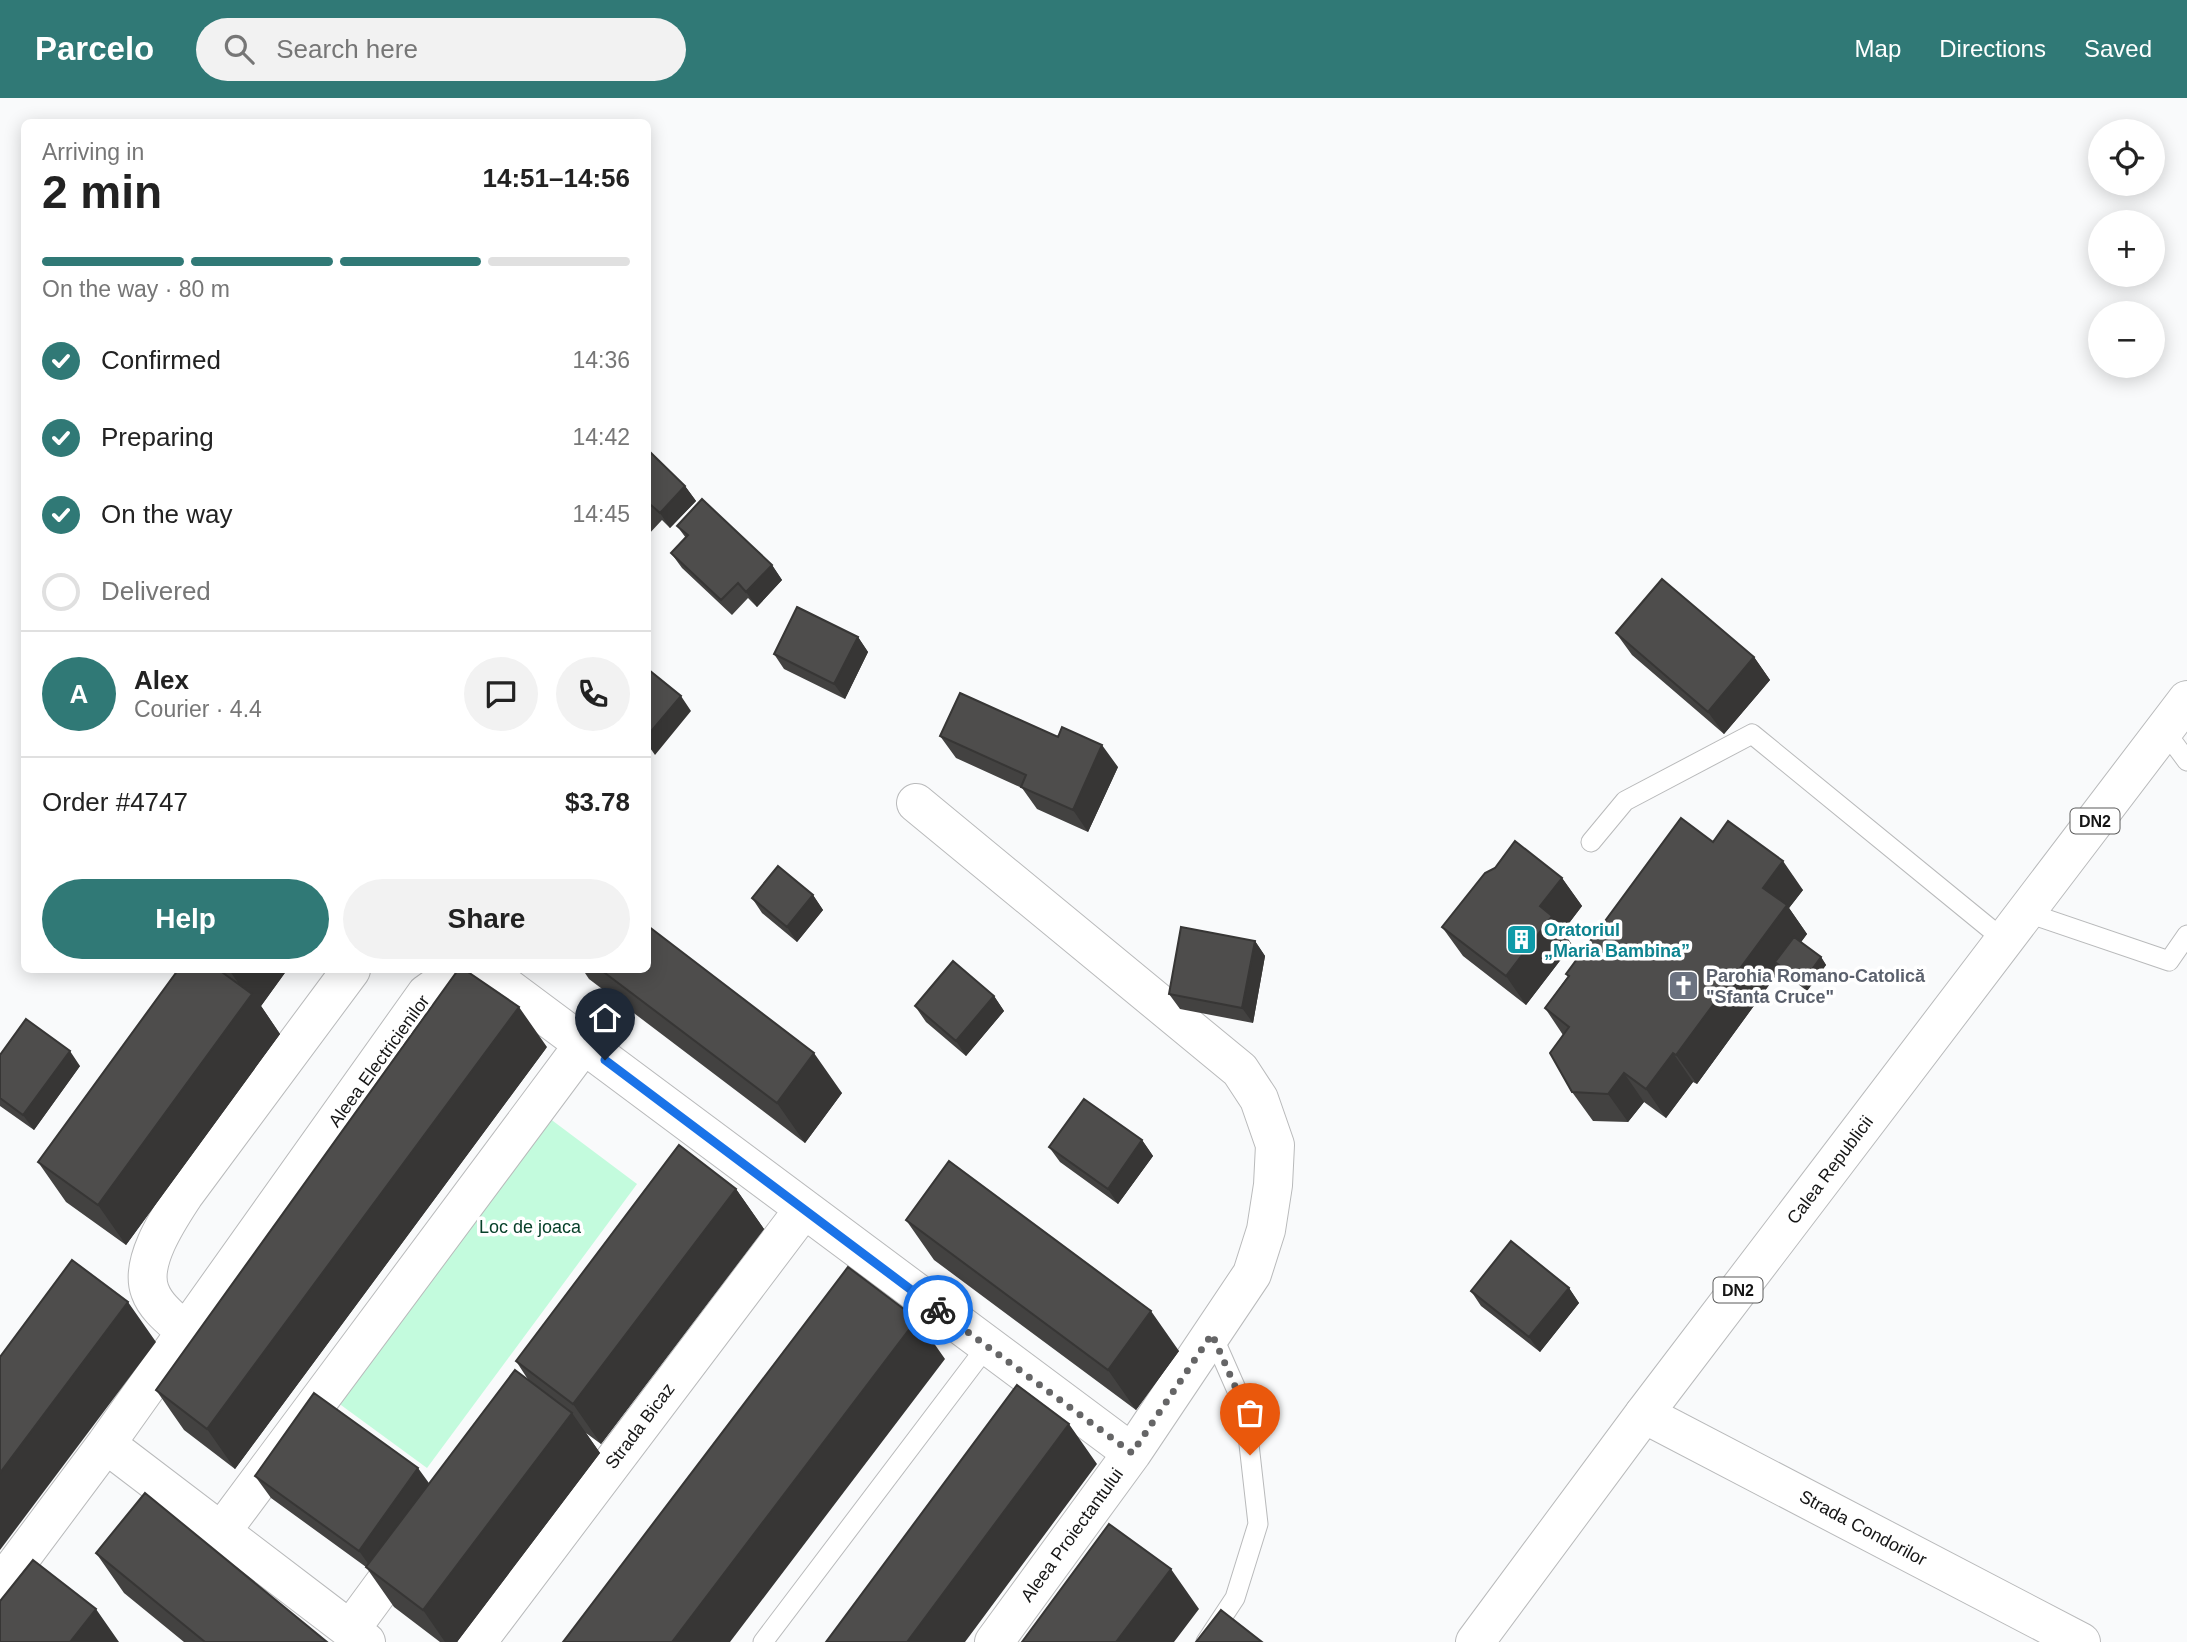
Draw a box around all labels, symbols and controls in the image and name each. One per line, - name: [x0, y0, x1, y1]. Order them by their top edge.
- search box: [196, 18, 686, 81]
- text: Parcelo: [35, 30, 154, 67]
- icon: search: [220, 30, 258, 68]
- text: Search here: [276, 34, 418, 64]
- text: Map: [1855, 35, 1901, 62]
- text: Directions: [1939, 35, 2046, 62]
- text: Saved: [2084, 35, 2152, 62]
- map controls: [2088, 119, 2165, 378]
- button: locate: [2088, 119, 2165, 196]
- text: Arriving in: [42, 139, 144, 165]
- text: 14:51–14:56: [483, 163, 630, 193]
- text: 2 min: [42, 166, 162, 218]
- button: +: [2088, 210, 2165, 287]
- text: On the way · 80 m: [42, 276, 230, 302]
- button: −: [2088, 301, 2165, 378]
- icon: check: [42, 342, 80, 380]
- text: Confirmed: [101, 345, 221, 375]
- text: 14:36: [572, 347, 630, 373]
- icon: check: [42, 419, 80, 457]
- text: Preparing: [101, 422, 214, 452]
- text: 14:42: [572, 424, 630, 450]
- icon: check: [42, 496, 80, 534]
- text: On the way: [101, 499, 233, 529]
- text: 14:45: [572, 501, 630, 527]
- text: Delivered: [101, 576, 211, 606]
- button: chat: [464, 657, 538, 731]
- button: phone: [556, 657, 630, 731]
- text: Alex: [134, 665, 189, 695]
- text: A: [70, 679, 88, 709]
- text: Courier · 4.4: [134, 696, 262, 722]
- text: Order #4747: [42, 787, 188, 817]
- text: $3.78: [565, 787, 630, 817]
- road number: DN2: [2070, 808, 2120, 834]
- button: Help: [42, 879, 329, 959]
- button: Share: [343, 879, 630, 959]
- place label: Oratoriul „Maria Bambina”: [1544, 920, 1690, 961]
- building icon: Oratoriul „Maria Bambina”: [1504, 923, 1538, 957]
- place label: Parohia Romano-Catolică "Sfanta Cruce": [1706, 966, 1926, 1007]
- church icon: Parohia Romano-Catolică "Sfanta Cruce": [1666, 969, 1700, 1003]
- pin: [575, 988, 635, 1060]
- street label: Aleea Electricienilor: [324, 991, 434, 1131]
- icon: home: [586, 999, 624, 1037]
- street label: Calea Republicii: [1783, 1112, 1877, 1228]
- park label: Loc de joaca: [479, 1217, 582, 1237]
- courier: [903, 1275, 973, 1345]
- road number: DN2: [1714, 1278, 1762, 1302]
- icon: bike: [919, 1291, 957, 1329]
- street label: Strada Bicaz: [601, 1379, 679, 1473]
- pin: [1220, 1383, 1280, 1455]
- icon: bag: [1231, 1394, 1269, 1432]
- street label: Aleea Proiectantului: [1017, 1464, 1127, 1606]
- street label: Strada Condorilor: [1796, 1486, 1930, 1570]

